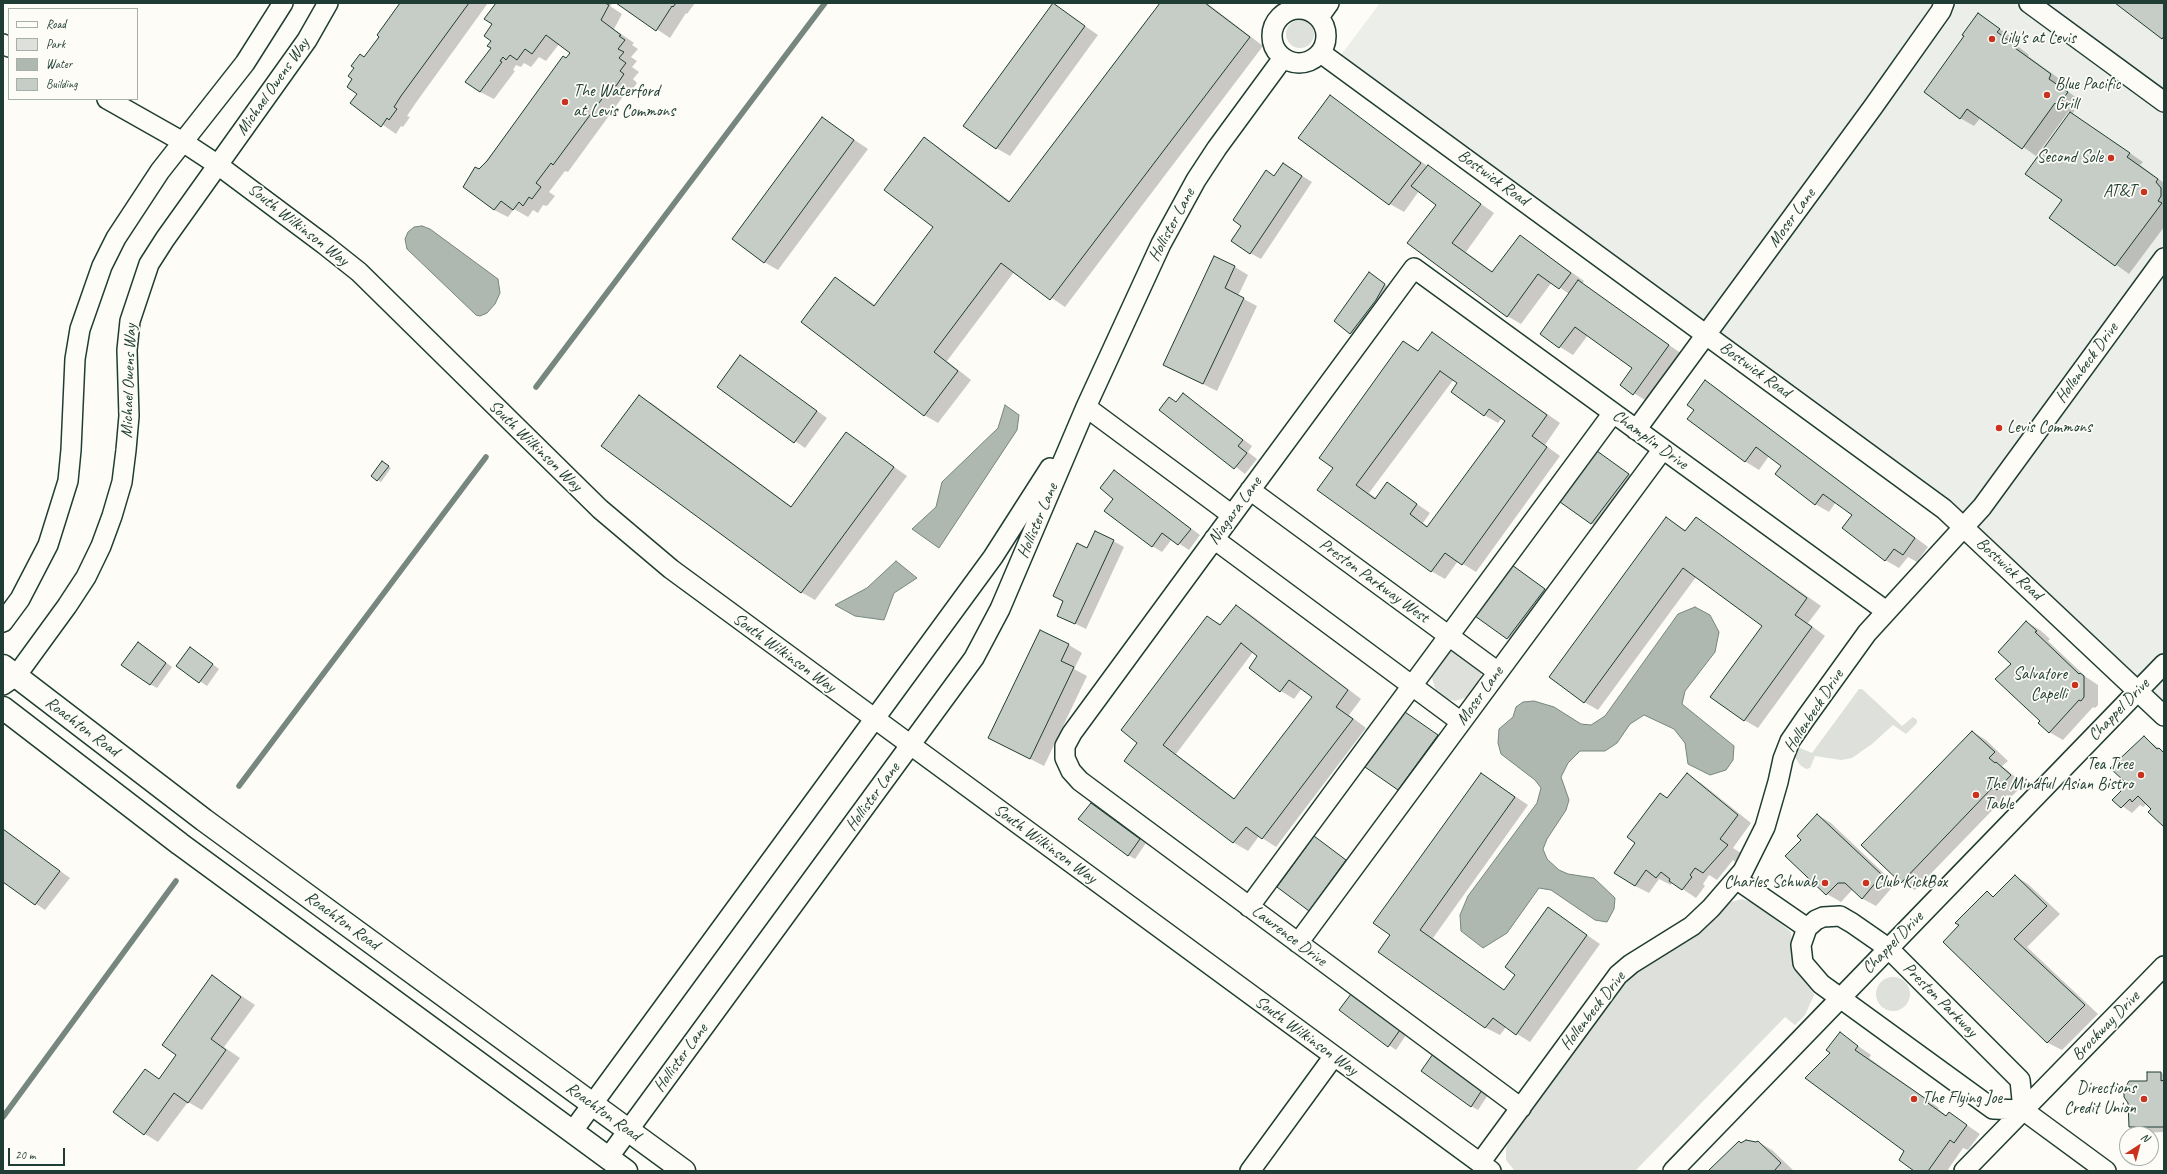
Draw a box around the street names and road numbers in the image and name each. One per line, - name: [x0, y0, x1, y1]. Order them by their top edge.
- street label: Michael Owens Way: [232, 34, 314, 140]
- street label: Bostwick Road: [1453, 145, 1533, 211]
- street label: South Wilkinson Way: [244, 179, 352, 271]
- street label: Hollister Lane: [1144, 185, 1200, 265]
- street label: Moser Lane: [1764, 185, 1820, 251]
- street label: Hollenbeck Drive: [2051, 319, 2123, 407]
- street label: Michael Owens Way: [117, 324, 141, 438]
- street label: Bostwick Road: [1715, 337, 1795, 403]
- street label: South Wilkinson Way: [484, 396, 586, 496]
- street label: Champlin Drive: [1608, 406, 1692, 474]
- street label: Niagara Lane: [1204, 473, 1266, 549]
- street label: Hollister Lane: [1013, 480, 1063, 562]
- street label: Bostwick Road: [1972, 533, 2046, 605]
- street label: Preston Parkway West: [1315, 534, 1433, 628]
- street label: South Wilkinson Way: [729, 609, 839, 697]
- street label: Moser Lane: [1452, 663, 1508, 729]
- street label: Hollenbeck Drive: [1780, 666, 1848, 756]
- street label: Chappel Drive: [2084, 674, 2154, 746]
- street label: Roachton Road: [41, 693, 123, 761]
- street label: Hollister Lane: [841, 759, 905, 835]
- street label: South Wilkinson Way: [990, 800, 1100, 888]
- street label: Roachton Road: [301, 887, 383, 955]
- street label: Lawrence Drive: [1247, 901, 1331, 971]
- street label: Chappel Drive: [1858, 907, 1928, 979]
- street label: Preston Parkway: [1898, 958, 1982, 1042]
- street label: Hollenbeck Drive: [1556, 968, 1630, 1054]
- street label: Brockway Drive: [2068, 987, 2144, 1065]
- street label: South Wilkinson Way: [1251, 992, 1361, 1080]
- street label: Hollister Lane: [649, 1020, 713, 1096]
- street label: Roachton Road: [562, 1078, 644, 1146]

